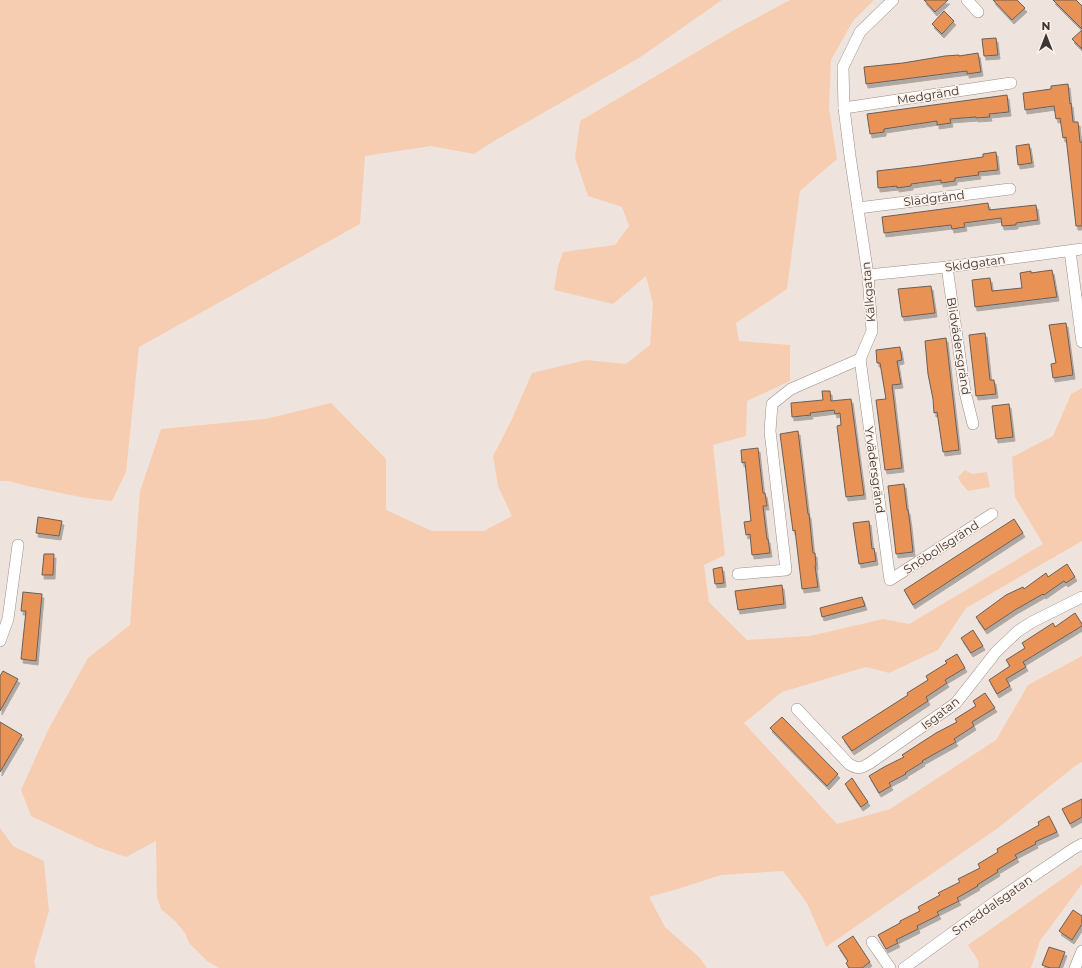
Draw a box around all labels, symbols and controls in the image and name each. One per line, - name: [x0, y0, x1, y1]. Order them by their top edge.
- north arrow: [1026, 16, 1066, 56]
- text: N: [1042, 19, 1050, 33]
- street label: Medgränd: [896, 83, 960, 107]
- street label: Slädgränd: [902, 187, 966, 209]
- street label: Skidgatan: [944, 251, 1006, 275]
- street label: Kälkgatan: [858, 261, 878, 323]
- street label: Blidvädersgränd: [944, 296, 974, 396]
- street label: Yrvädersgränd: [861, 426, 889, 514]
- street label: Snöbollsgränd: [900, 517, 982, 577]
- street label: Isgatan: [918, 693, 962, 733]
- street label: Smeddalsgatan: [949, 872, 1035, 938]

